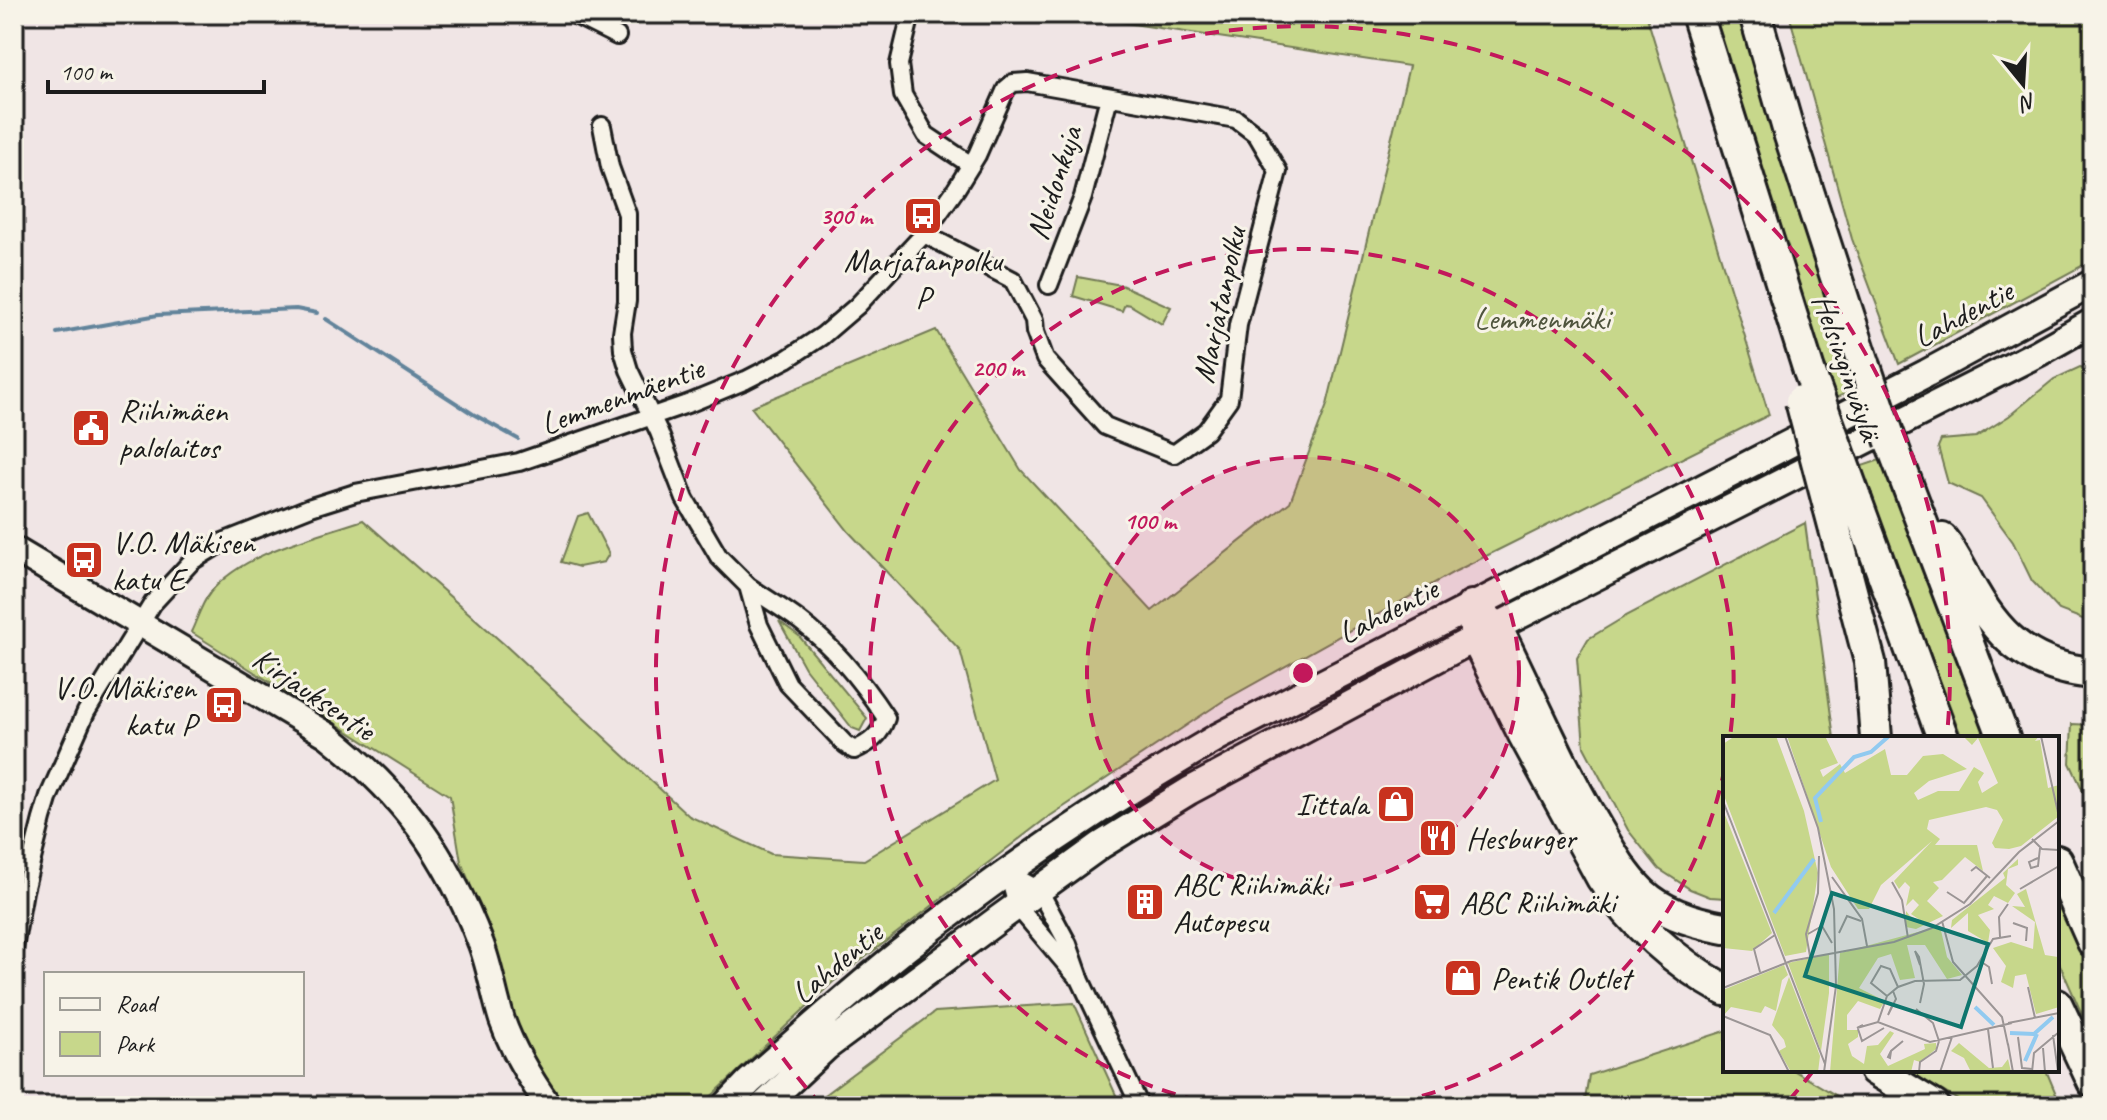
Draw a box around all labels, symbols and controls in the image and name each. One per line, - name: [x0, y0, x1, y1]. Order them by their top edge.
- scale bar: [48, 44, 264, 94]
- north arrow: [1983, 44, 2063, 124]
- text: 100 m: [60, 57, 114, 87]
- text: N: [2015, 87, 2040, 119]
- street label: Neidonkuja: [1016, 119, 1092, 245]
- bus stop icon: Marjatanpolku P: [902, 195, 944, 237]
- text: 300 m: [820, 201, 874, 231]
- street label: Marjatanpolku: [1182, 221, 1256, 387]
- place label: Marjatanpolku P: [844, 240, 1004, 318]
- street label: Lahdentie: [1906, 270, 2022, 357]
- street label: Helsinginväylä: [1803, 288, 1892, 447]
- park label: Lemmenmäki: [1474, 298, 1614, 339]
- street label: Lemmenmäentie: [535, 347, 711, 444]
- text: 200 m: [972, 353, 1026, 383]
- place label: Riihimäen palolaitos: [119, 390, 229, 468]
- public building icon: Riihimäen palolaitos: [70, 407, 112, 449]
- text: 100 m: [1124, 506, 1178, 536]
- place label: V.O. Mäkisen katu E: [112, 522, 256, 600]
- bus stop icon: V.O. Mäkisen katu E: [63, 539, 105, 581]
- street label: Lahdentie: [1331, 567, 1447, 654]
- street label: Kirjauksentie: [245, 638, 385, 751]
- centre of rings: [1289, 659, 1317, 687]
- place label: V.O. Mäkisen katu P: [53, 667, 200, 745]
- bus stop icon: V.O. Mäkisen katu P: [203, 684, 245, 726]
- inset map: [1723, 736, 2059, 1072]
- shop icon: Iittala: [1375, 783, 1417, 825]
- place label: Iittala: [1296, 784, 1371, 825]
- restaurant icon: Hesburger: [1417, 817, 1459, 859]
- place label: Hesburger: [1466, 818, 1578, 859]
- place label: ABC Riihimäki Autopesu: [1173, 864, 1333, 942]
- building icon: ABC Riihimäki Autopesu: [1124, 881, 1166, 923]
- supermarket icon: ABC Riihimäki: [1411, 881, 1453, 923]
- place label: ABC Riihimäki: [1460, 882, 1620, 923]
- street label: Lahdentie: [783, 911, 893, 1013]
- shop icon: Pentik Outlet: [1442, 957, 1484, 999]
- place label: Pentik Outlet: [1491, 958, 1635, 999]
- legend: [44, 972, 304, 1076]
- text: Road: [116, 989, 160, 1019]
- text: Park: [116, 1029, 156, 1059]

